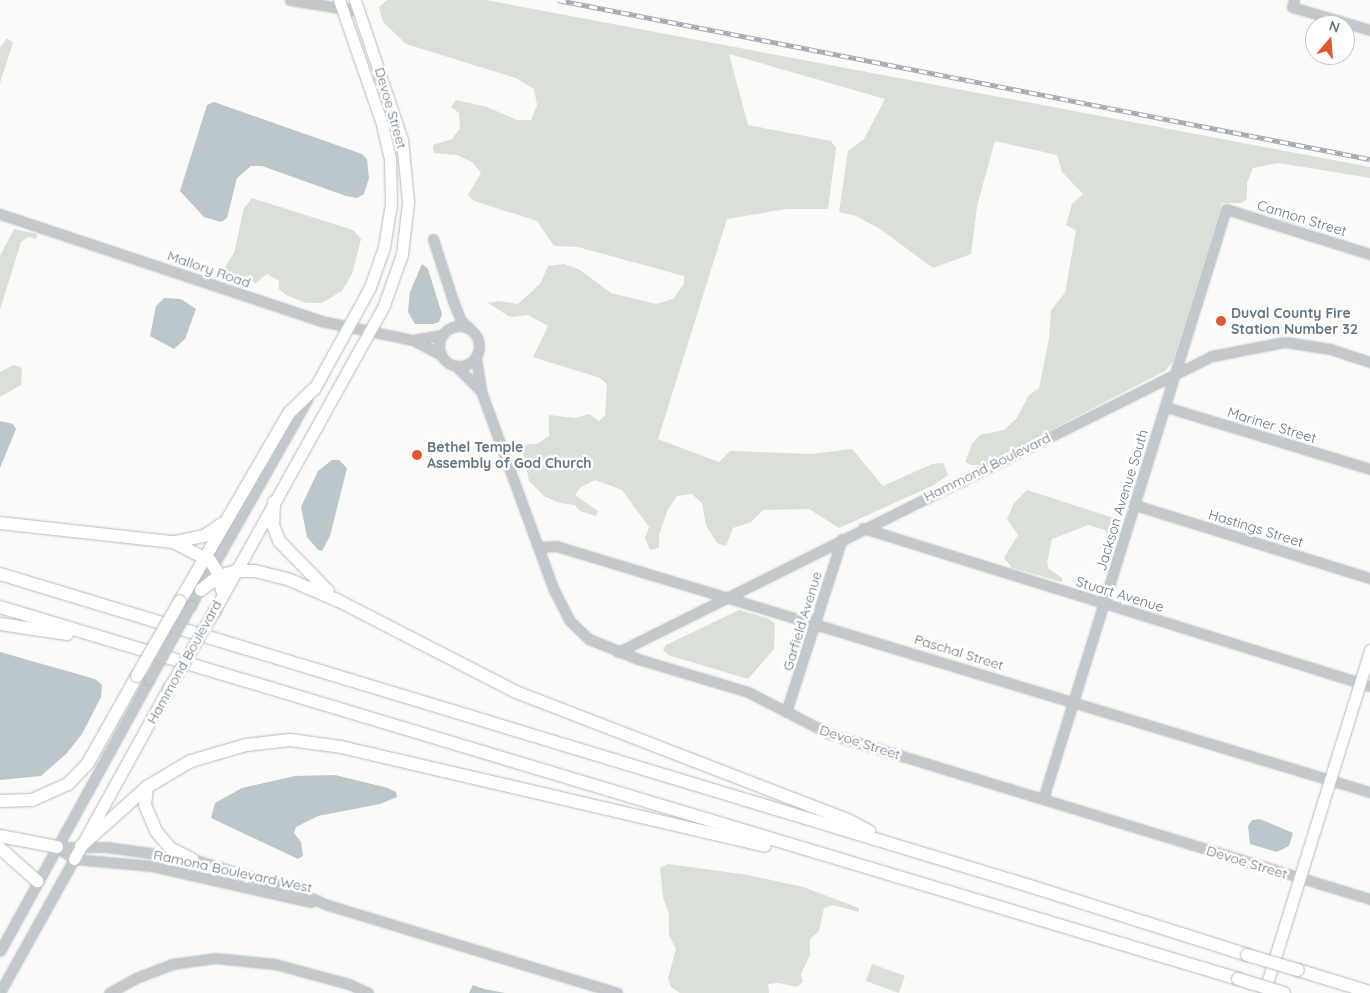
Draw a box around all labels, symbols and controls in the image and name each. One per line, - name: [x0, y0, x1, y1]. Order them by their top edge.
- north arrow: [1305, 15, 1355, 65]
- text: N: [1327, 17, 1342, 37]
- street label: Devoe Street: [371, 65, 411, 151]
- street label: Cannon Street: [1255, 196, 1349, 240]
- street label: Mallory Road: [165, 247, 253, 291]
- place label: Duval County Fire Station Number 32: [1231, 305, 1358, 338]
- marker: Duval County Fire Station Number 32: [1215, 315, 1227, 327]
- street label: Mariner Street: [1226, 404, 1318, 446]
- street label: Jackson Avenue South: [1093, 427, 1151, 573]
- street label: Hammond Boulevard: [921, 429, 1053, 505]
- place label: Bethel Temple Assembly of God Church: [427, 439, 592, 472]
- marker: Bethel Temple Assembly of God Church: [411, 449, 423, 461]
- street label: Hastings Street: [1207, 506, 1305, 550]
- street label: Garfield Avenue: [779, 569, 825, 673]
- street label: Stuart Avenue: [1074, 573, 1166, 615]
- street label: Hammond Boulevard: [143, 597, 225, 727]
- street label: Paschal Street: [912, 630, 1006, 674]
- street label: Devoe Street: [818, 721, 902, 763]
- street label: Devoe Street: [1204, 842, 1290, 882]
- street label: Ramona Boulevard West: [152, 846, 314, 896]

